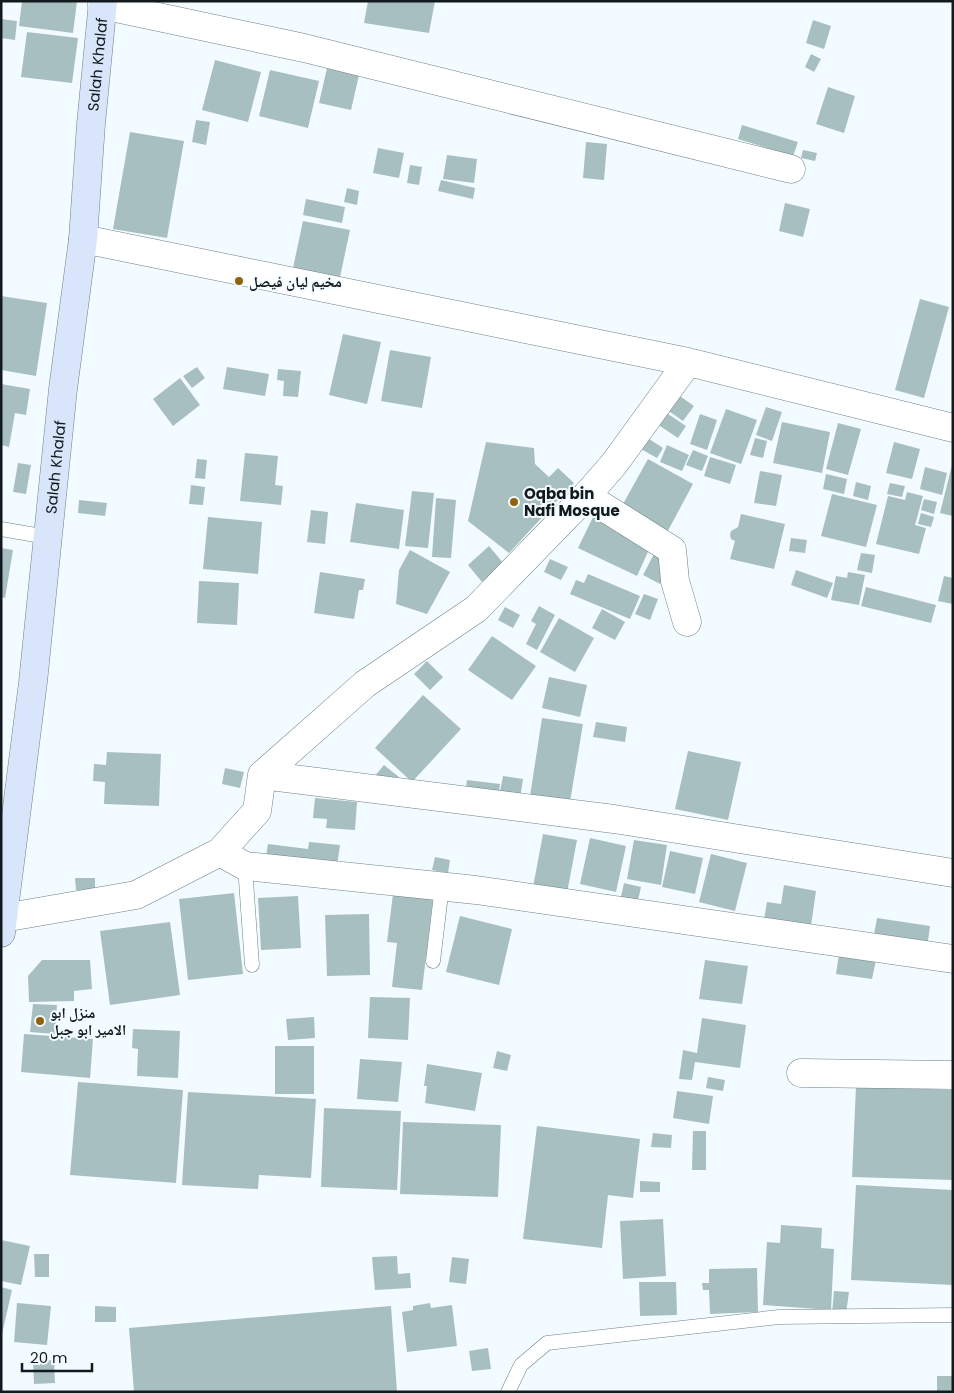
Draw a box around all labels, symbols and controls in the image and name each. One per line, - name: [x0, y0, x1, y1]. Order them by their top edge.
- street label: Salah Khalaf: [82, 17, 112, 112]
- place label: مخيم ليان فيصل: [249, 271, 342, 292]
- marker: مخيم ليان فيصل: [233, 275, 245, 287]
- street label: Salah Khalaf: [40, 419, 70, 515]
- place label: Oqba bin Nafi Mosque: [524, 483, 620, 521]
- marker: Oqba bin Nafi Mosque: [508, 496, 520, 508]
- place label: منزل ابو الامير ابو جبل: [50, 1002, 126, 1040]
- marker: منزل ابو الامير ابو جبل: [34, 1015, 46, 1027]
- scale bar: [22, 1340, 92, 1372]
- text: 20 m: [30, 1347, 68, 1368]

